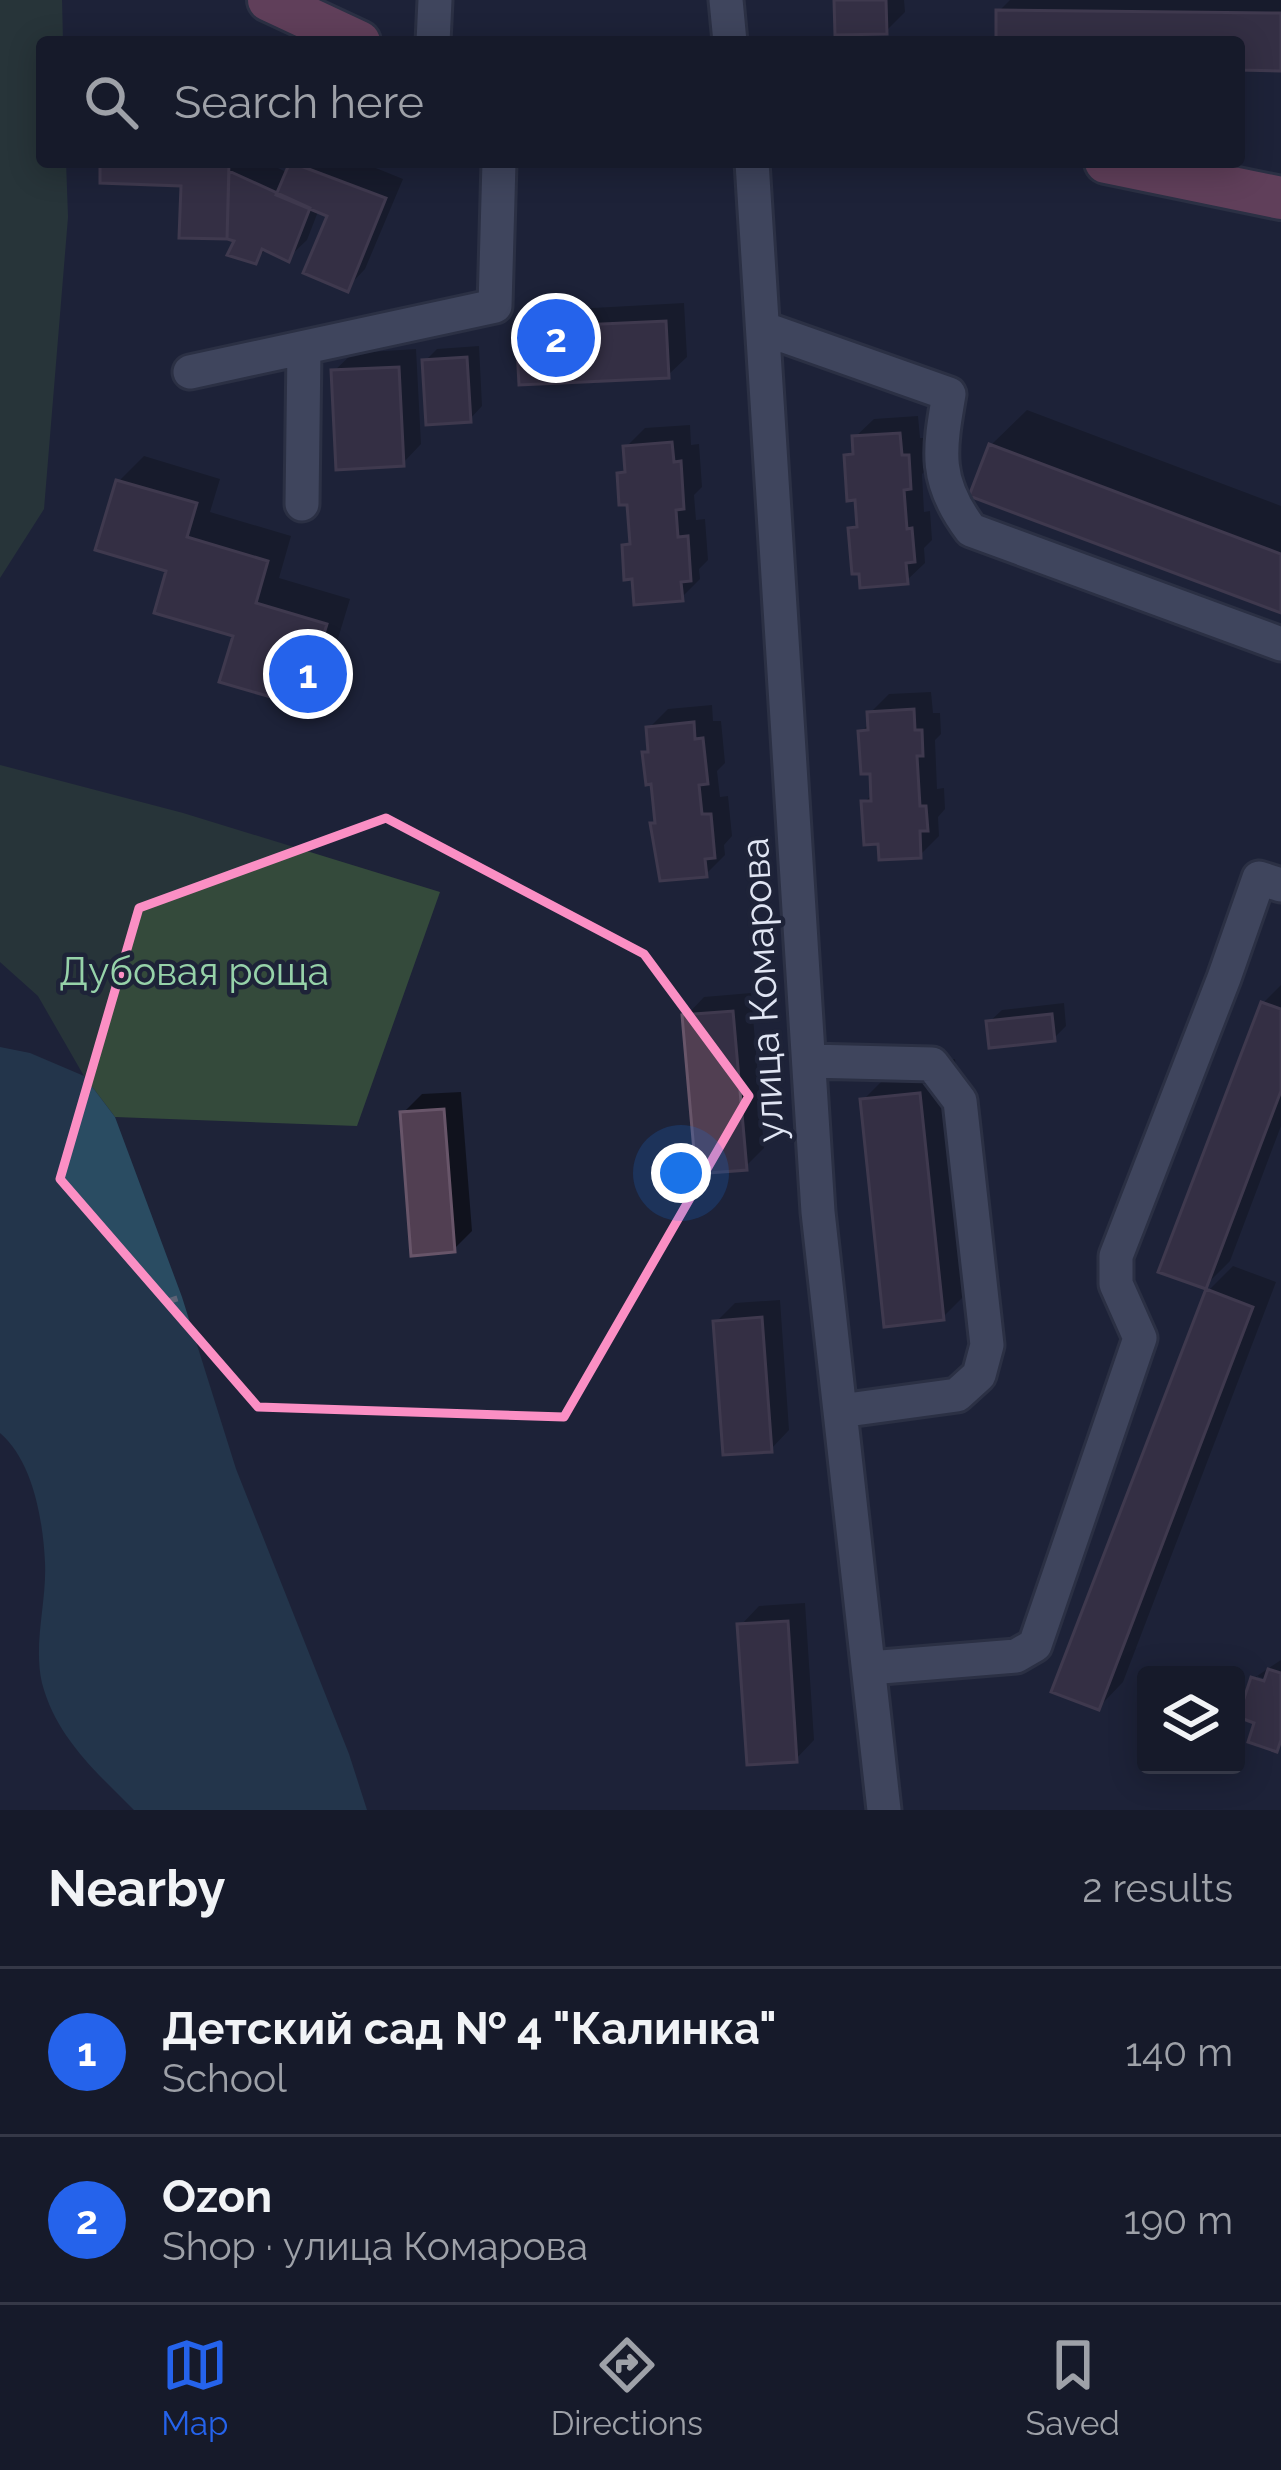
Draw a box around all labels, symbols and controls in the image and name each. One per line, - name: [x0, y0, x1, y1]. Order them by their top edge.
- search box: [36, 36, 1245, 168]
- icon: search: [78, 69, 144, 135]
- text: Search here: [174, 76, 424, 129]
- pin: 2: [517, 293, 595, 383]
- pin: 1: [269, 629, 347, 719]
- street label: улица Комарова: [731, 837, 793, 1143]
- park label: Дубовая роща: [59, 948, 329, 994]
- your location: [651, 1143, 711, 1203]
- map controls: [1137, 1666, 1245, 1774]
- button: layers: [1137, 1666, 1245, 1774]
- text: Nearby: [48, 1858, 225, 1918]
- text: 2 results: [1082, 1865, 1233, 1911]
- text: Детский сад № 4 "Калинка": [162, 2002, 777, 2055]
- text: 1: [77, 2029, 97, 2075]
- text: 140 m: [1125, 2029, 1233, 2075]
- text: School: [162, 2055, 287, 2101]
- text: Ozon: [162, 2170, 272, 2223]
- text: 2: [76, 2197, 98, 2243]
- text: 190 m: [1124, 2197, 1233, 2243]
- text: Shop · улица Комарова: [162, 2223, 588, 2269]
- tab: Map: [161, 2332, 228, 2443]
- tab: Directions: [551, 2332, 703, 2443]
- tab: Saved: [1025, 2332, 1120, 2443]

